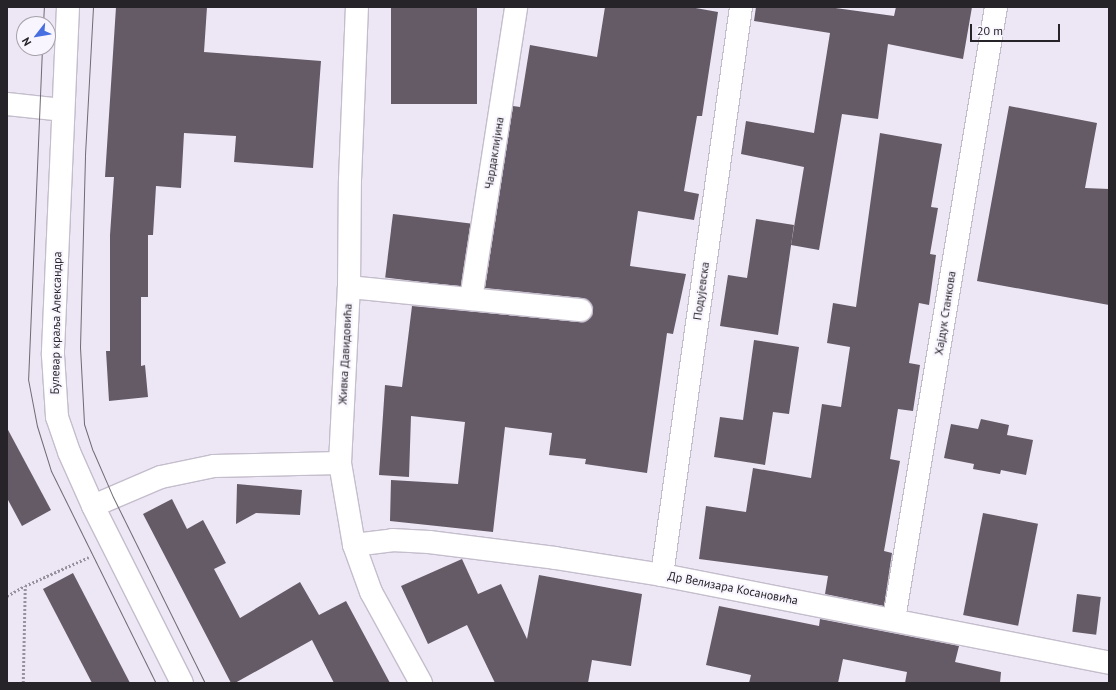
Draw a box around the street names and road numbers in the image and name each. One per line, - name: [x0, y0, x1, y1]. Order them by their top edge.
- street label: Чардаклијина: [481, 116, 507, 190]
- street label: Булевар краља Александра: [48, 251, 64, 395]
- street label: Подујевска: [690, 261, 712, 321]
- street label: Хајдук Станкова: [931, 270, 959, 356]
- street label: Живка Давидовића: [335, 303, 355, 405]
- street label: Др Велизара Косановића: [667, 568, 799, 608]

